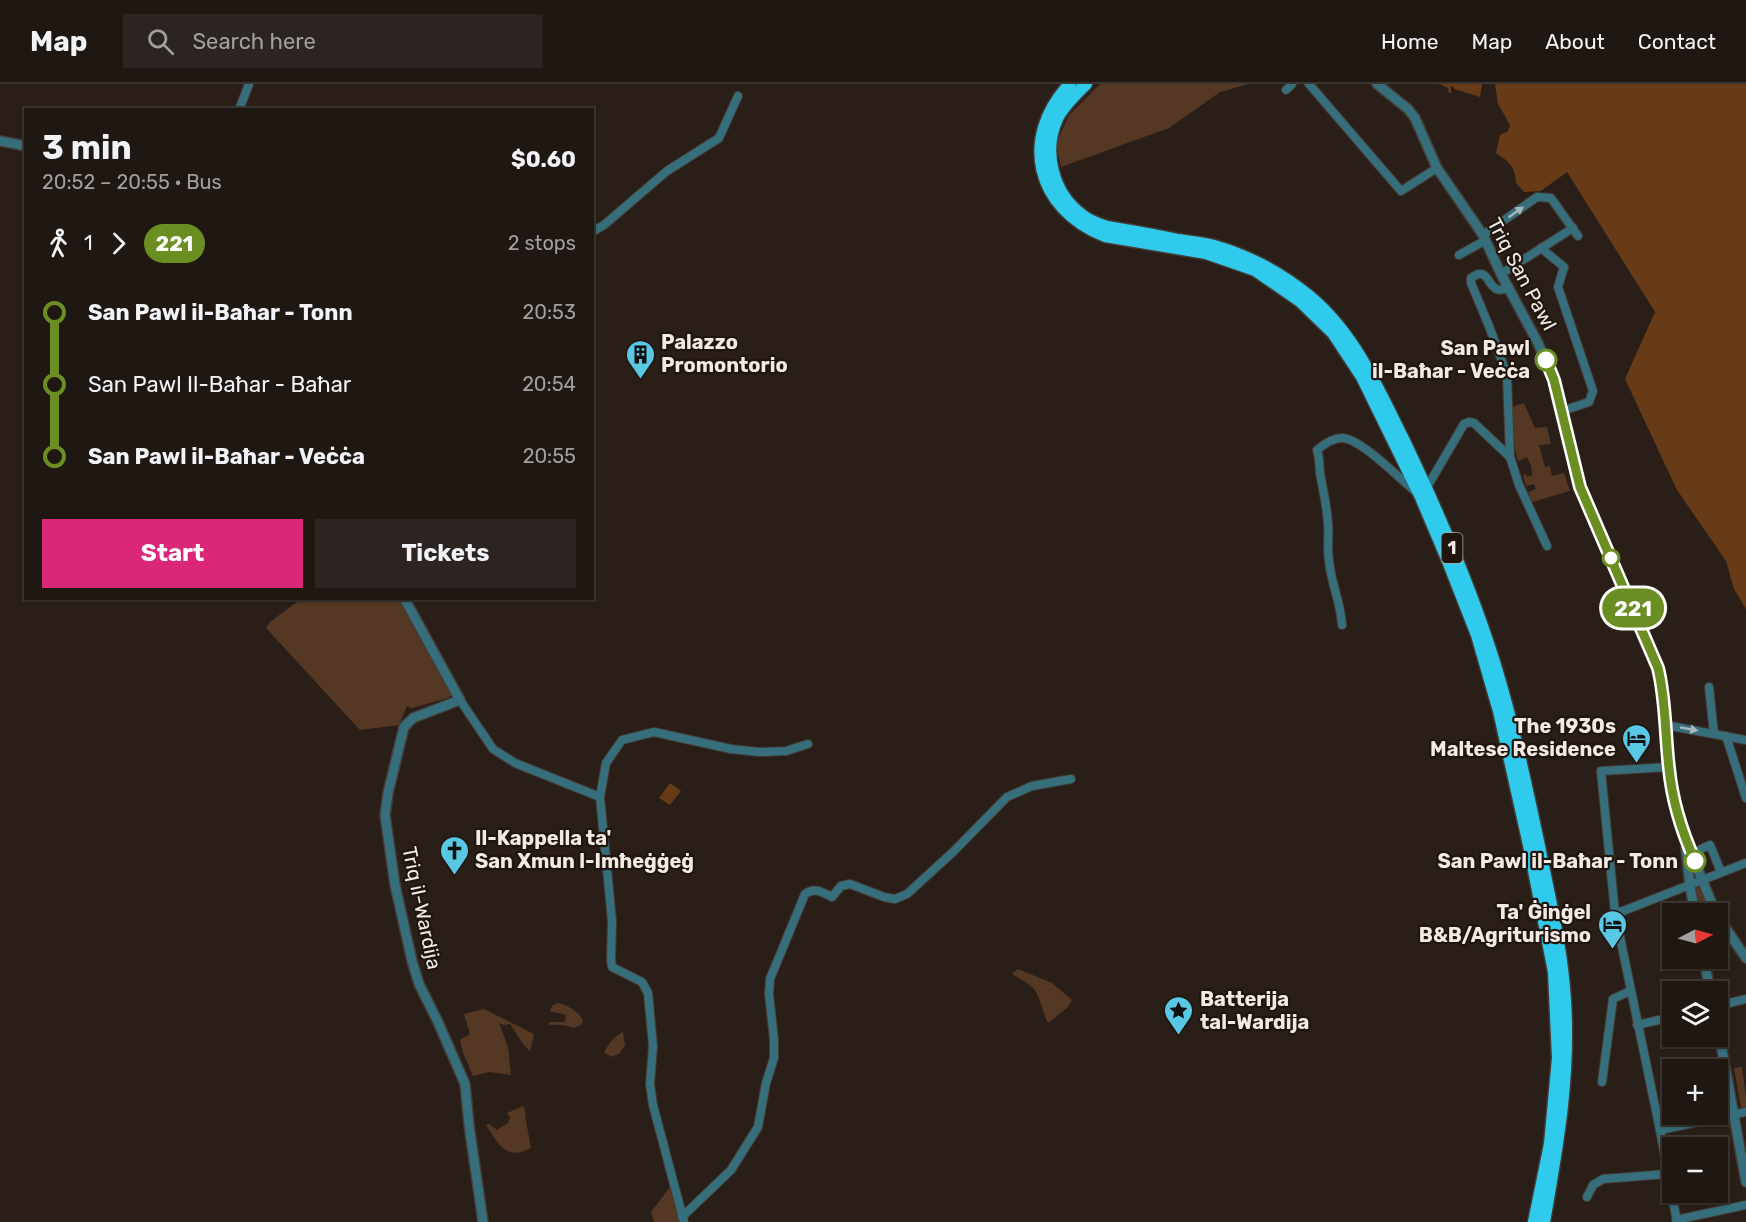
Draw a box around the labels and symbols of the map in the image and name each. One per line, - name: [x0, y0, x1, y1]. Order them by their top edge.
- one-way arrow: [1508, 207, 1524, 218]
- street label: Triq San Pawl: [1482, 214, 1562, 334]
- place label: Palazzo Promontorio: [661, 330, 788, 377]
- place label: San Pawl il-Baħar - Veċċa: [1372, 336, 1530, 383]
- building icon: Palazzo Promontorio: [624, 338, 656, 380]
- marker: San Pawl il-Baħar - Veċċa: [1535, 349, 1557, 371]
- road number: 1: [1442, 533, 1462, 563]
- unlabelled marker: [1602, 549, 1620, 567]
- line badge: 221: [1598, 588, 1668, 628]
- place label: The 1930s Maltese Residence: [1430, 714, 1616, 761]
- hotel icon: The 1930s Maltese Residence: [1621, 722, 1653, 764]
- one-way arrow: [1680, 725, 1699, 734]
- place label: Il-Kappella ta' San Xmun l-Imħeġġeġ: [475, 826, 694, 873]
- church icon: Il-Kappella ta' San Xmun l-Imħeġġeġ: [438, 834, 470, 876]
- street label: Triq il-Wardija: [397, 844, 447, 972]
- place label: San Pawl il-Baħar - Tonn: [1437, 849, 1678, 873]
- marker: San Pawl il-Baħar - Tonn: [1684, 850, 1706, 872]
- place label: Ta' Ġinġel B&B/Agriturismo: [1419, 900, 1591, 947]
- north arrow: [1662, 903, 1728, 969]
- hotel icon: Ta' Ġinġel B&B/Agriturismo: [1596, 908, 1628, 950]
- place label: Batterija tal-Wardija: [1200, 987, 1309, 1034]
- place icon: Batterija tal-Wardija: [1163, 994, 1195, 1036]

